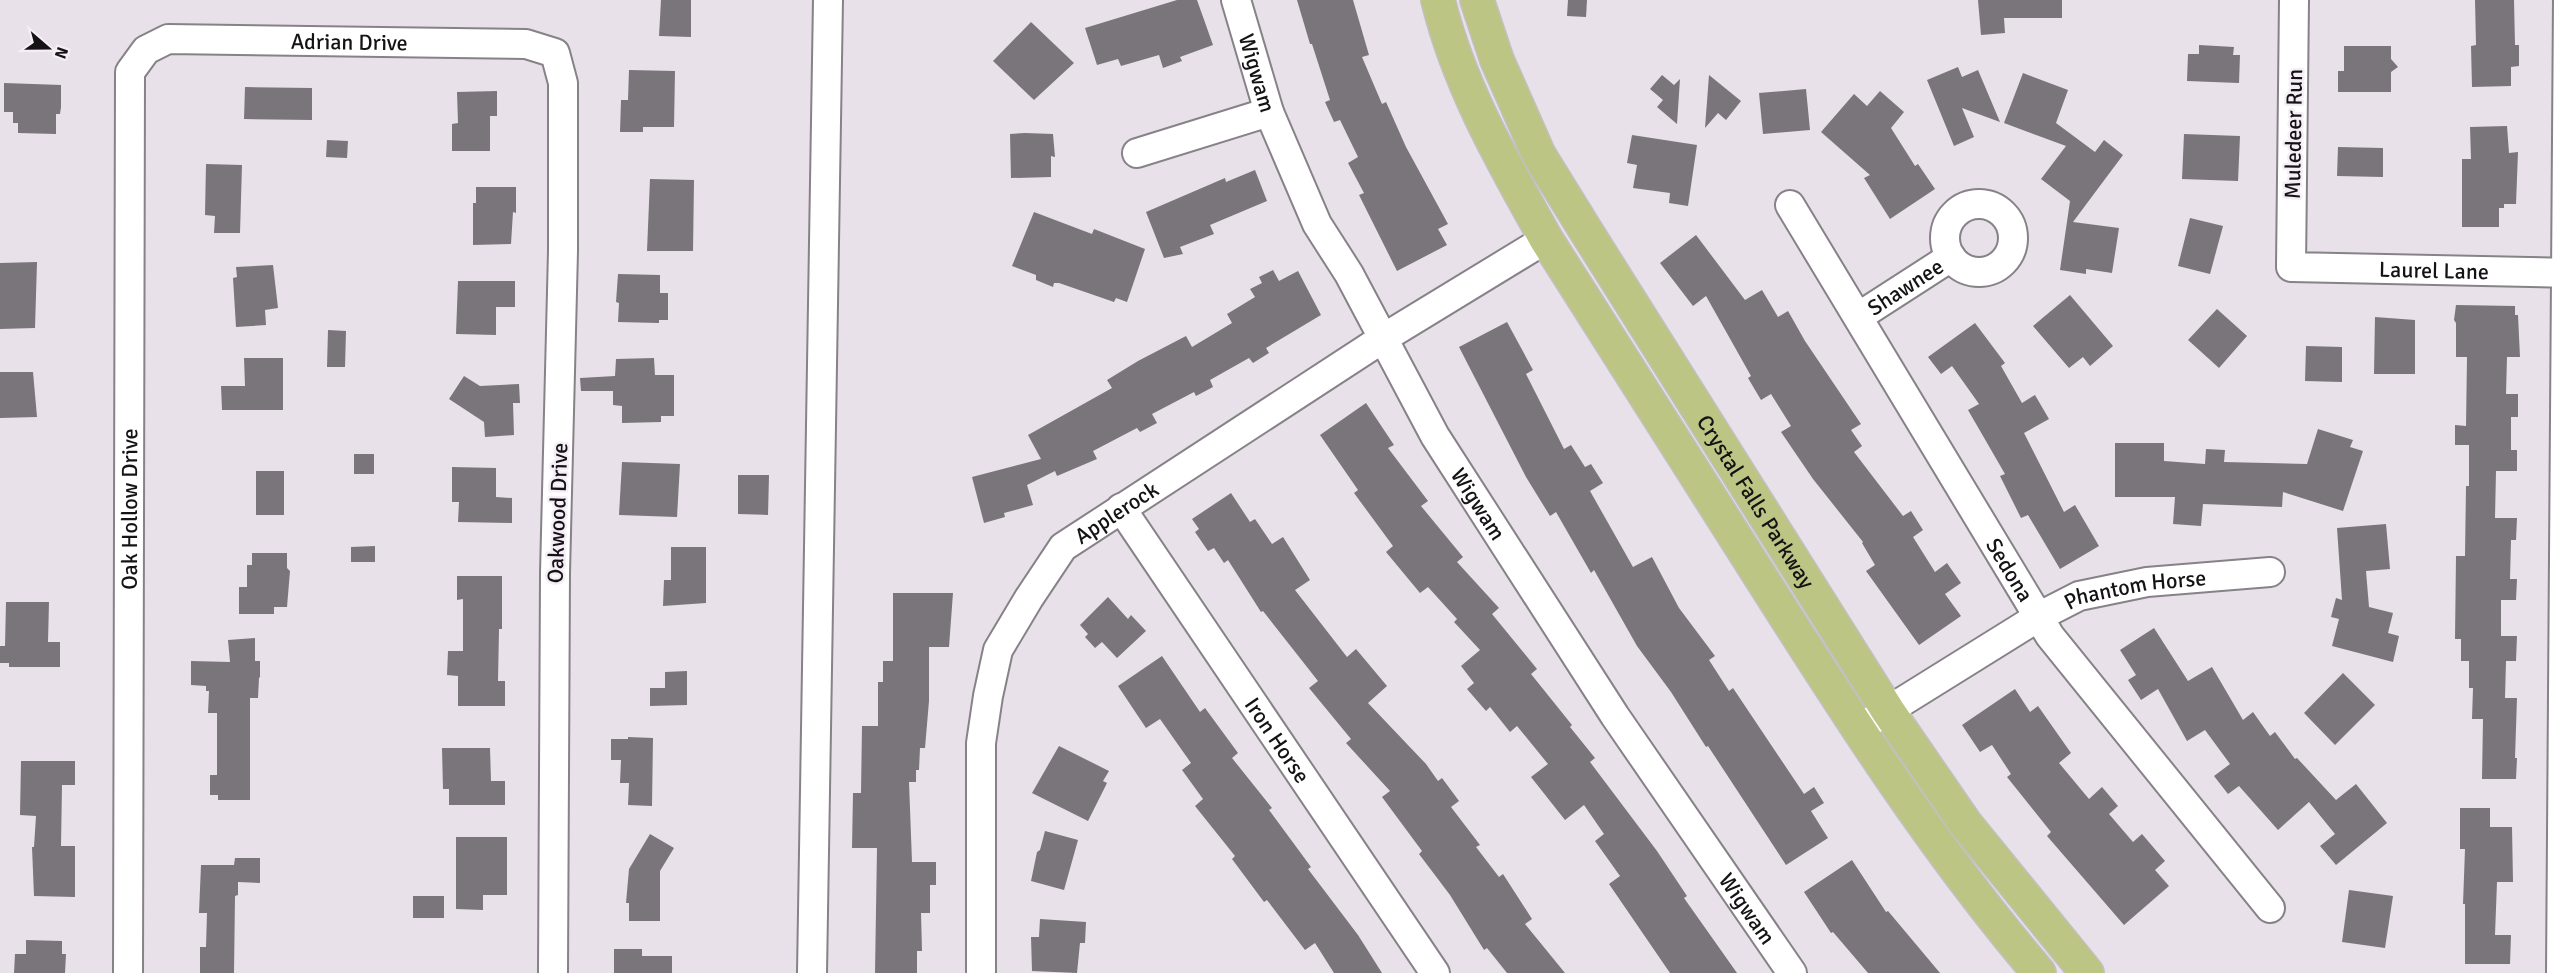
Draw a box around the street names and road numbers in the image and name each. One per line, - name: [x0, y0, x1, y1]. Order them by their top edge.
- street label: Adrian Drive: [291, 28, 408, 56]
- street label: Wigwam: [1233, 31, 1281, 116]
- street label: Muledeer Run: [2279, 69, 2308, 199]
- street label: Shawnee: [1862, 253, 1948, 321]
- street label: Laurel Lane: [2379, 256, 2489, 285]
- street label: Crystal Falls Parkway: [1691, 410, 1821, 594]
- street label: Oak Hollow Drive: [116, 428, 143, 590]
- street label: Oakwood Drive: [542, 442, 573, 584]
- street label: Wigwam: [1445, 463, 1511, 545]
- street label: Applerock: [1070, 476, 1164, 550]
- street label: Sedona: [1980, 533, 2039, 607]
- street label: Phantom Horse: [2059, 564, 2207, 615]
- street label: Iron Horse: [1239, 692, 1316, 788]
- street label: Wigwam: [1713, 868, 1781, 950]

